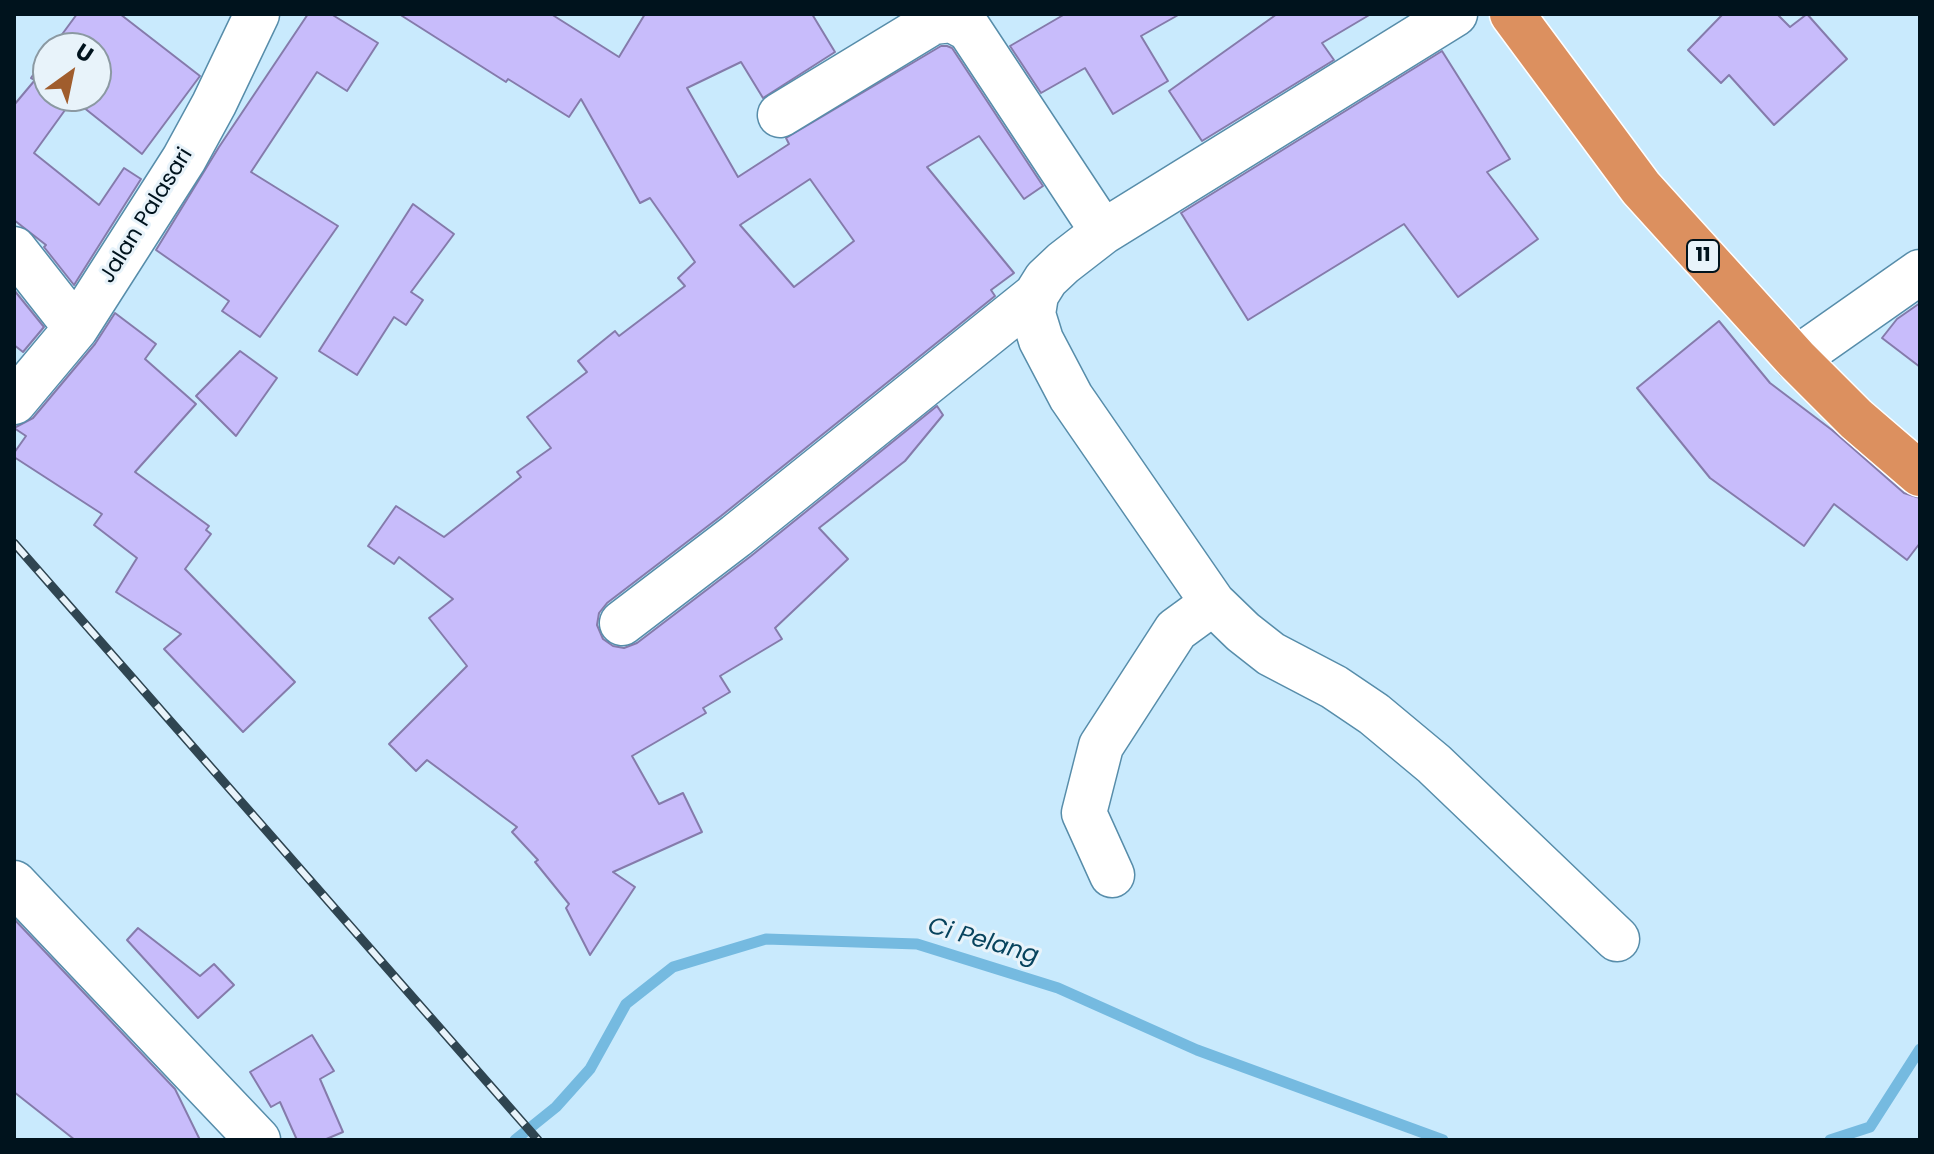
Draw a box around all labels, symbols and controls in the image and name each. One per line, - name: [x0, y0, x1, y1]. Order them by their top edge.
- north arrow: [32, 32, 112, 112]
- text: U: [69, 36, 99, 70]
- street label: Jalan Palasari: [95, 143, 199, 289]
- road number: 11: [1687, 240, 1719, 272]
- water label: Ci Pelang: [924, 912, 1042, 972]

